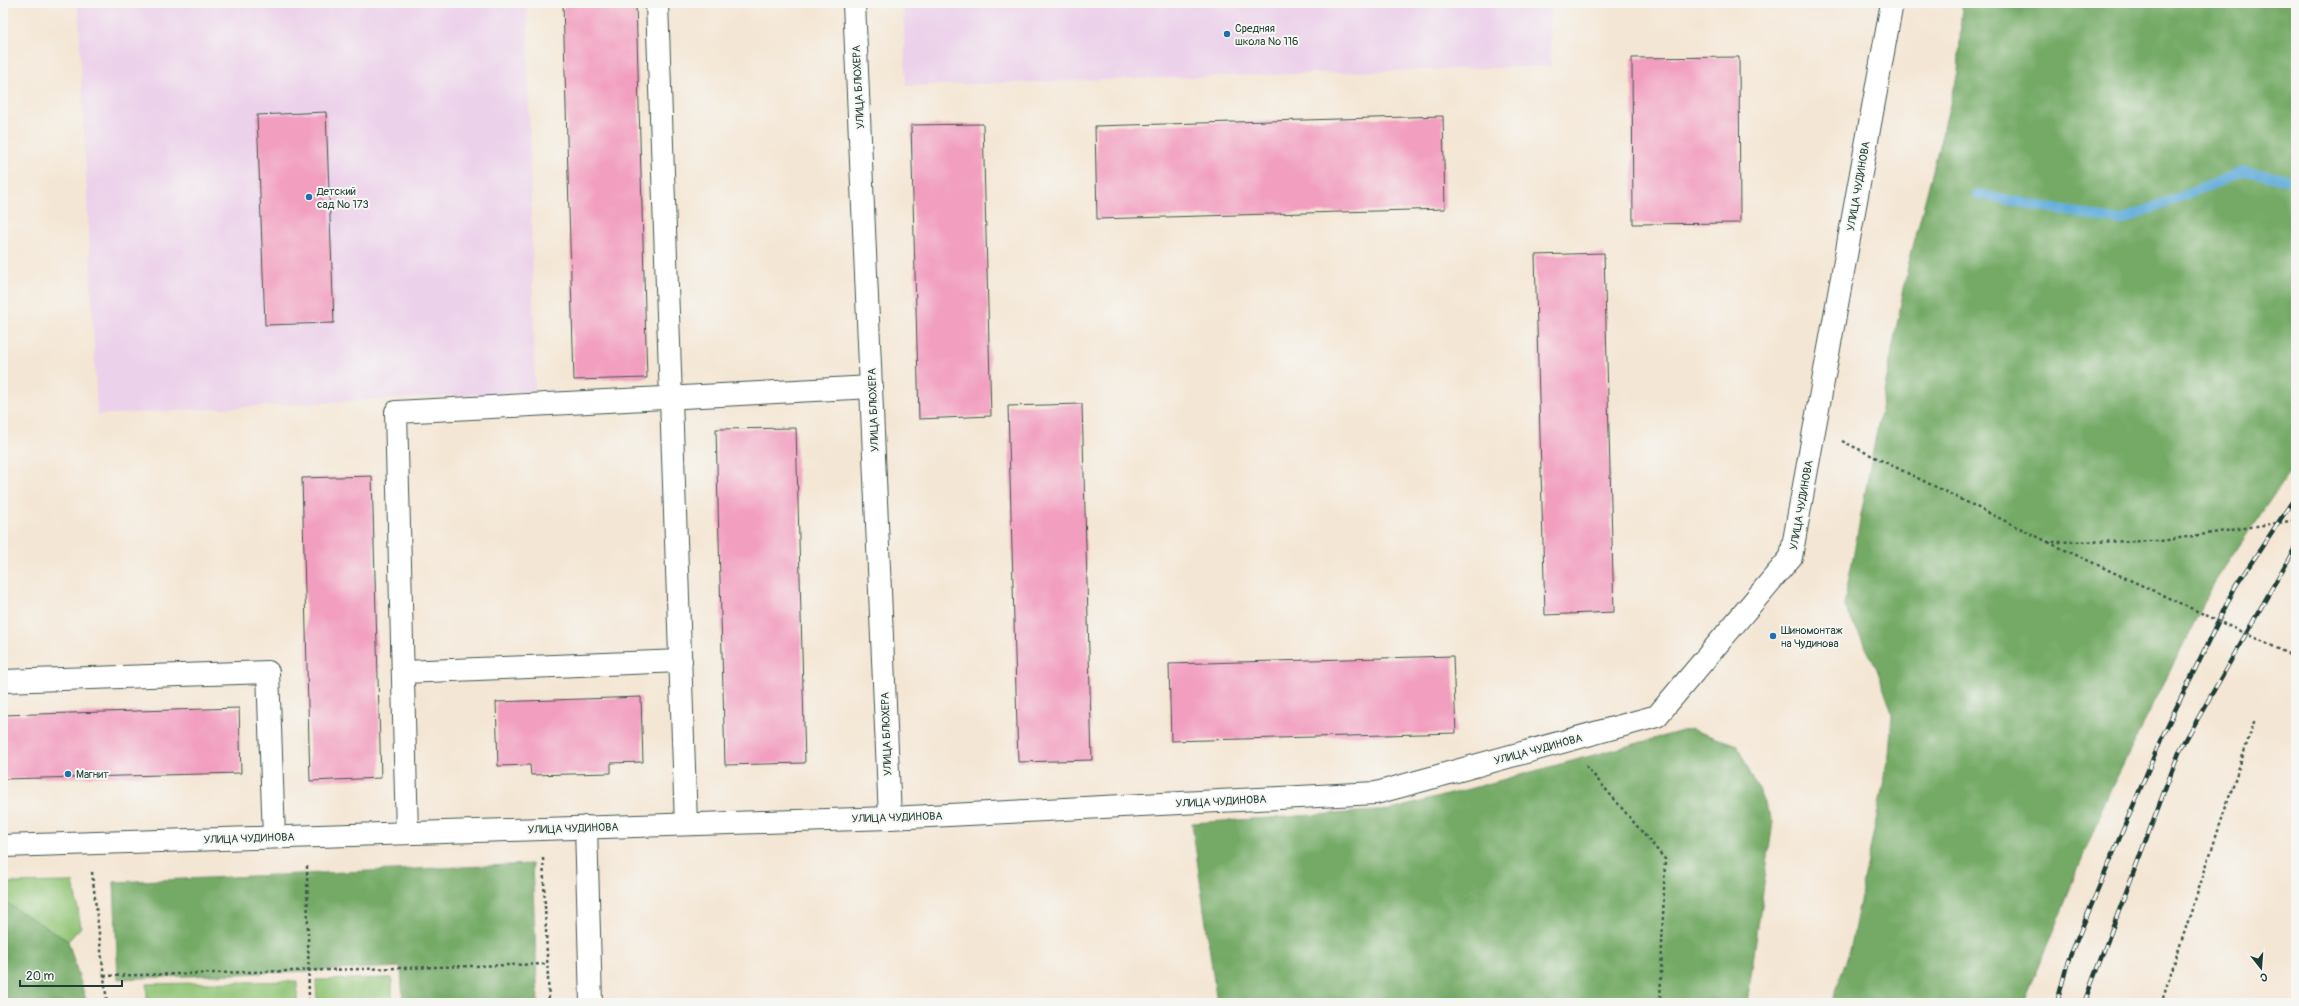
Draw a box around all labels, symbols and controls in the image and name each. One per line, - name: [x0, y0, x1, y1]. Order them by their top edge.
- place label: Средняя школа № 116: [1235, 22, 1298, 48]
- marker: Средняя школа № 116: [1222, 29, 1232, 39]
- street label: УЛИЦА БЛЮХЕРА: [850, 45, 867, 129]
- street label: УЛИЦА ЧУДИНОВА: [1844, 140, 1873, 232]
- place label: Детский сад № 173: [316, 185, 369, 211]
- marker: Детский сад № 173: [304, 192, 314, 202]
- street label: УЛИЦА БЛЮХЕРА: [866, 368, 881, 452]
- street label: УЛИЦА ЧУДИНОВА: [1787, 459, 1816, 551]
- place label: Шиномонтаж на Чудинова: [1781, 624, 1843, 650]
- marker: Шиномонтаж на Чудинова: [1768, 631, 1778, 641]
- street label: УЛИЦА БЛЮХЕРА: [879, 692, 894, 776]
- street label: УЛИЦА ЧУДИНОВА: [1493, 731, 1584, 768]
- place label: Магнит: [76, 768, 109, 781]
- marker: Магнит: [63, 769, 73, 779]
- street label: УЛИЦА ЧУДИНОВА: [1175, 793, 1267, 810]
- street label: УЛИЦА ЧУДИНОВА: [851, 809, 943, 826]
- street label: УЛИЦА ЧУДИНОВА: [527, 820, 619, 837]
- street label: УЛИЦА ЧУДИНОВА: [203, 830, 295, 847]
- north arrow: [2241, 948, 2281, 988]
- scale bar: [20, 962, 122, 988]
- text: 20 m: [26, 969, 55, 984]
- text: С: [2258, 970, 2269, 984]

